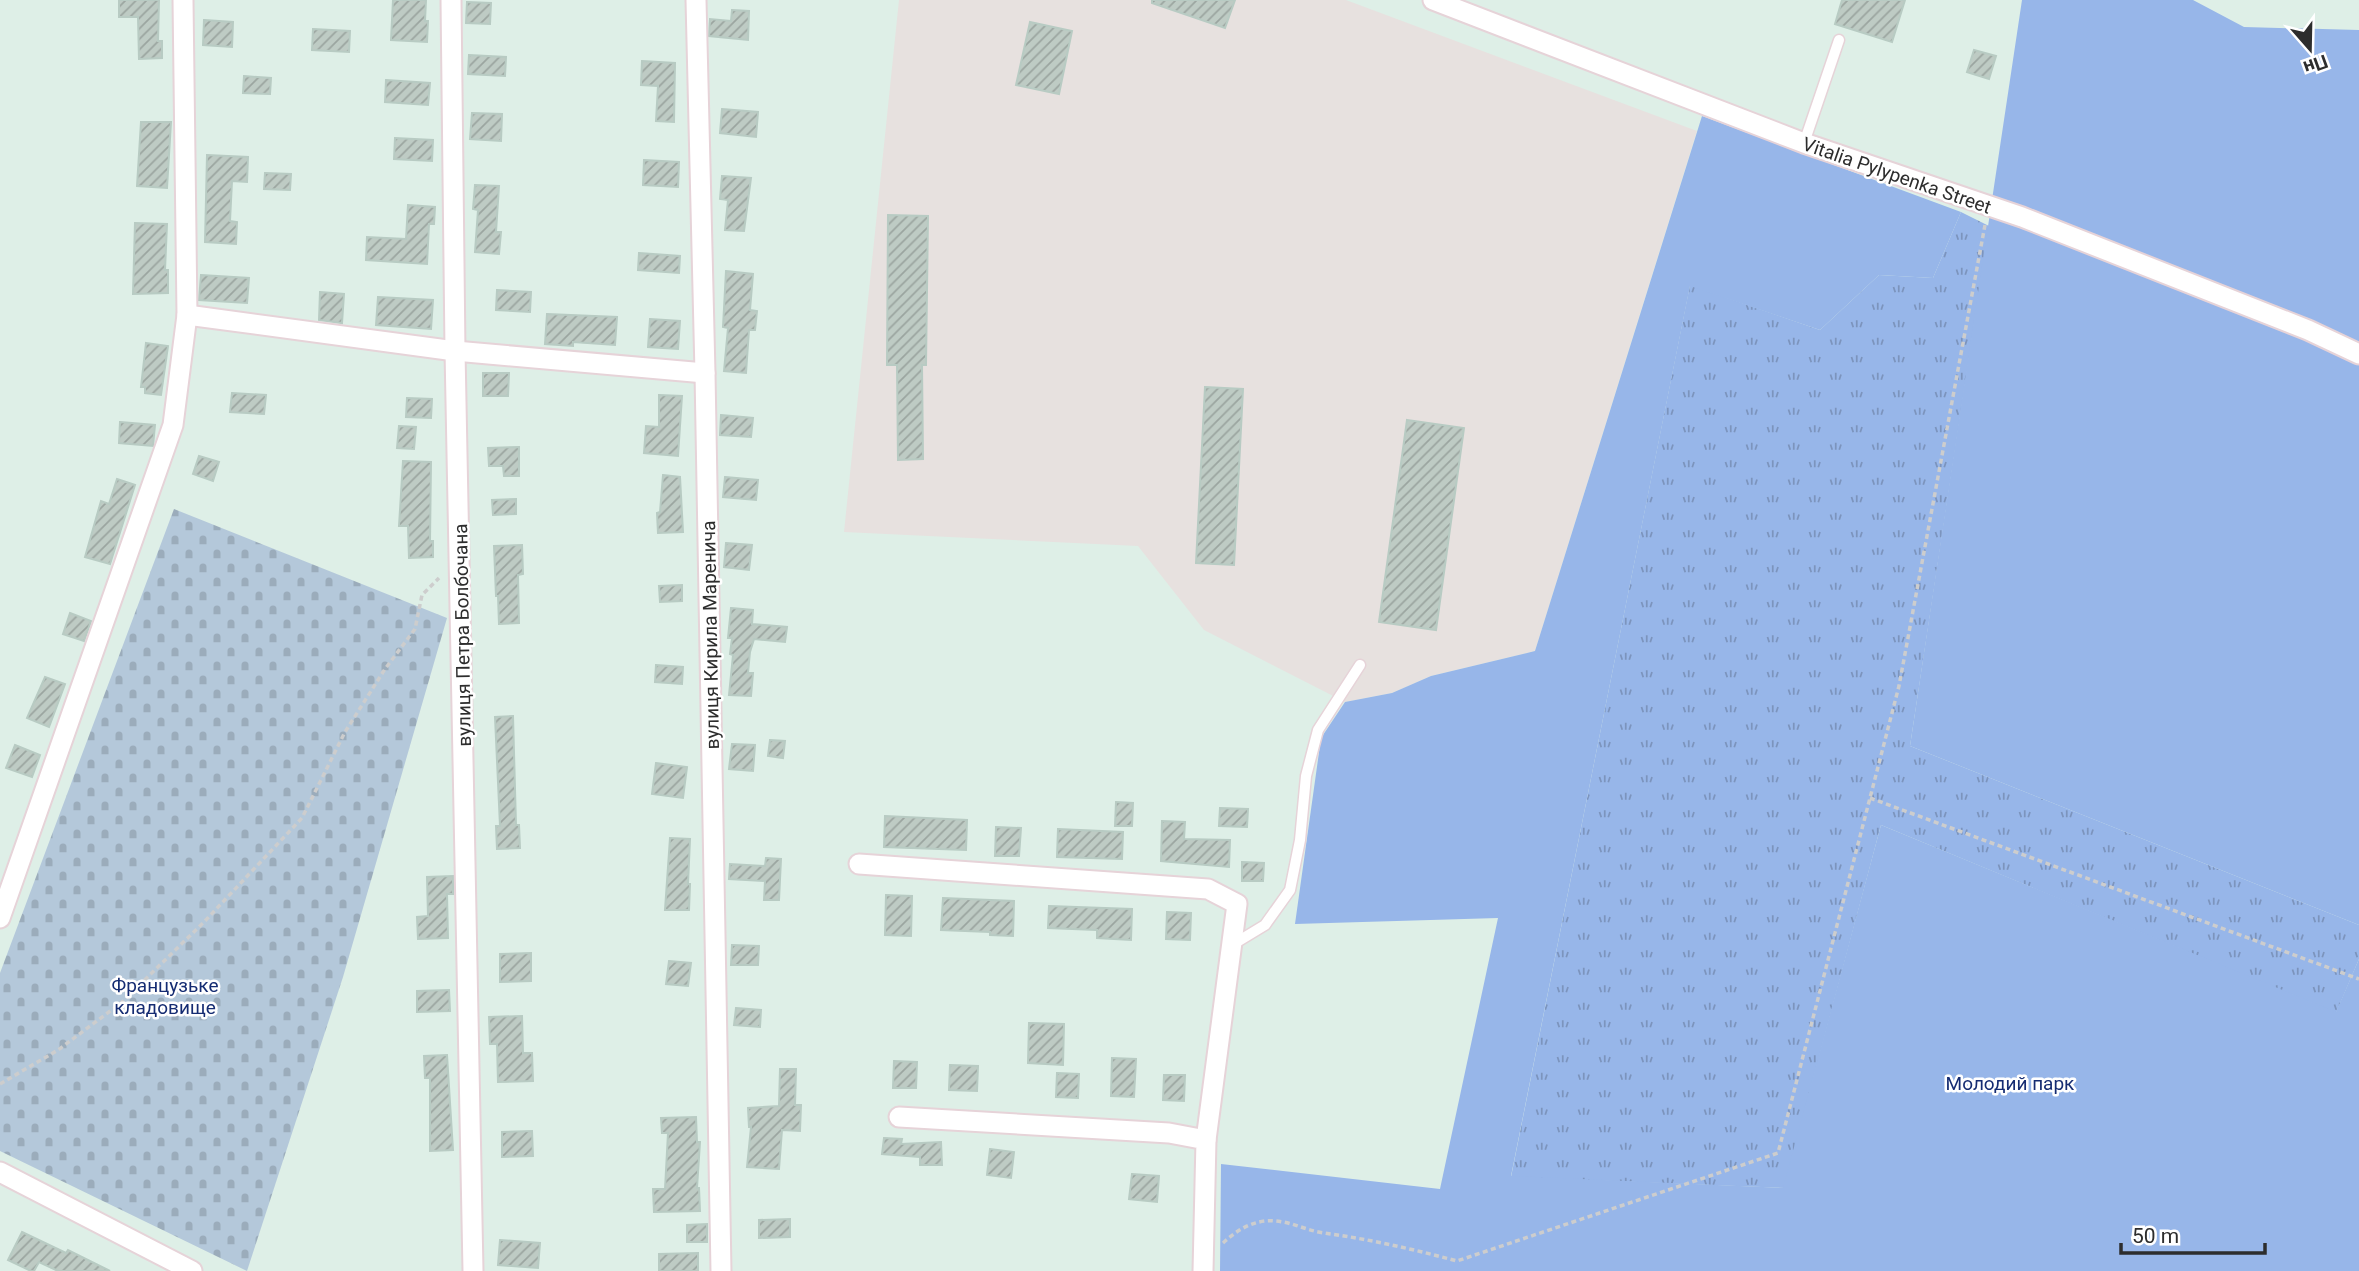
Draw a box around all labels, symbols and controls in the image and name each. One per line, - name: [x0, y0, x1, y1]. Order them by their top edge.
- north arrow: [2275, 14, 2345, 84]
- text: Пн: [2300, 50, 2331, 79]
- street label: Vitalia Pylypenka Street: [1799, 132, 1994, 219]
- street label: вулиця Кирила Маренича: [697, 520, 724, 750]
- street label: вулиця Петра Болбочана: [449, 523, 476, 747]
- park label: Французьке кладовище: [111, 974, 219, 1019]
- park label: Молодий парк: [1946, 1072, 2075, 1095]
- scale bar: [2121, 1212, 2264, 1256]
- text: 50 m: [2132, 1224, 2179, 1248]

